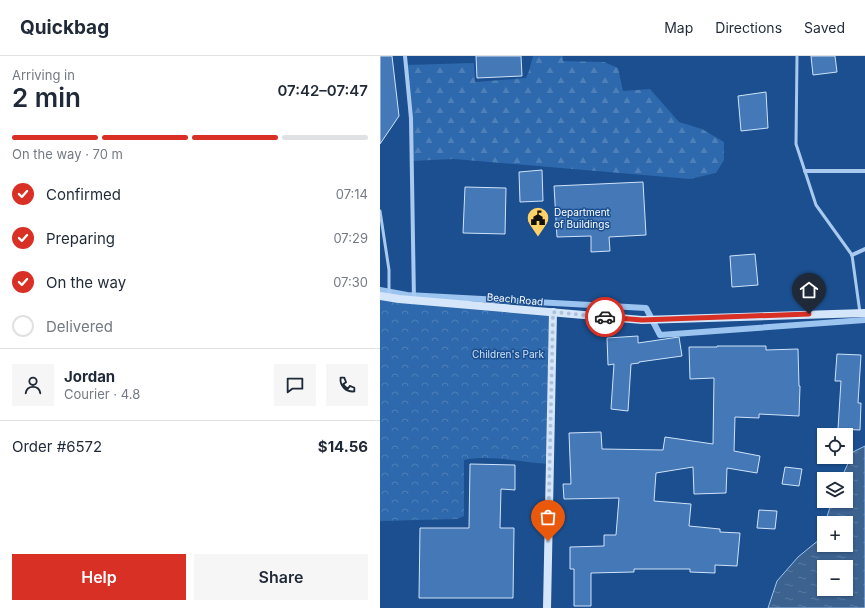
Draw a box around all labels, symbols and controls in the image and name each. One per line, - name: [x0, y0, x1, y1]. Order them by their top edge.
- text: Quickbag: [20, 16, 109, 39]
- text: Map: [664, 19, 693, 36]
- text: Directions: [715, 19, 782, 36]
- text: Saved: [804, 19, 845, 36]
- text: Arriving in: [12, 67, 75, 83]
- text: 07:42–07:47: [277, 81, 368, 100]
- text: 2 min: [12, 82, 81, 113]
- text: On the way · 70 m: [12, 146, 123, 162]
- icon: check: [12, 183, 34, 205]
- text: Confirmed: [46, 185, 121, 204]
- text: 07:14: [336, 186, 368, 202]
- public building icon: Department of Buildings: [525, 205, 551, 238]
- place label: Department of Buildings: [554, 206, 611, 230]
- icon: check: [12, 227, 34, 249]
- text: Preparing: [46, 229, 115, 248]
- text: 07:29: [333, 230, 368, 246]
- icon: check: [12, 271, 34, 293]
- text: On the way: [46, 273, 126, 292]
- pin: [792, 273, 826, 314]
- text: 07:30: [333, 274, 368, 290]
- icon: home: [798, 279, 820, 301]
- street label: Beach Road: [486, 291, 544, 307]
- courier: [585, 297, 625, 337]
- icon: car: [594, 306, 616, 328]
- text: Delivered: [46, 317, 113, 336]
- park label: Children's Park: [472, 348, 545, 360]
- button: person: [12, 364, 54, 406]
- button: chat: [274, 364, 316, 406]
- button: phone: [326, 364, 368, 406]
- text: Jordan: [64, 367, 115, 386]
- text: Courier · 4.8: [64, 386, 140, 402]
- map controls: [817, 428, 853, 596]
- button: locate: [817, 428, 853, 464]
- text: Order #6572: [12, 437, 102, 456]
- text: $14.56: [318, 437, 368, 456]
- button: layers: [817, 472, 853, 508]
- pin: [531, 500, 565, 541]
- icon: bag: [537, 506, 559, 528]
- button: +: [817, 516, 853, 552]
- button: Help: [12, 554, 186, 600]
- button: Share: [194, 554, 368, 600]
- button: −: [817, 560, 853, 596]

